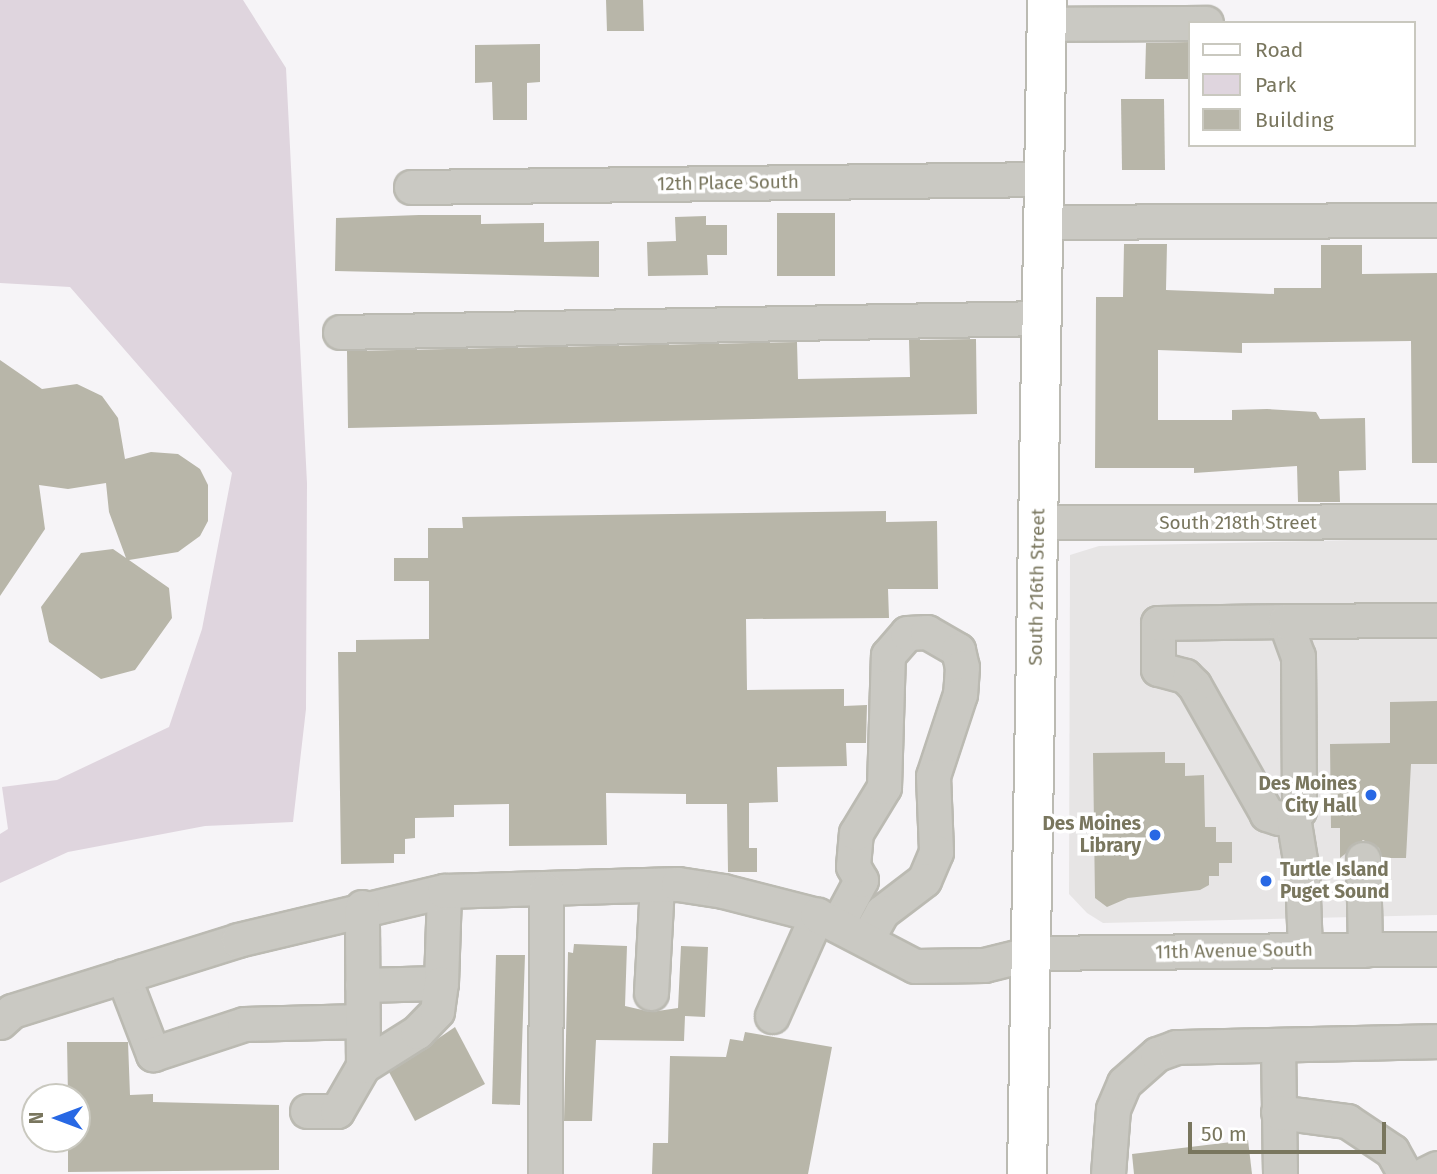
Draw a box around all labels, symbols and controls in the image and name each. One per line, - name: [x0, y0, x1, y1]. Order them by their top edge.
- legend: [1188, 21, 1416, 147]
- text: Road: [1255, 37, 1303, 63]
- text: Park: [1255, 72, 1296, 98]
- text: Building: [1255, 107, 1334, 133]
- street label: 12th Place South: [657, 170, 799, 196]
- street label: South 216th Street: [1024, 508, 1050, 666]
- street label: South 218th Street: [1159, 512, 1317, 534]
- place label: Des Moines City Hall: [1258, 773, 1357, 817]
- marker: Des Moines City Hall: [1363, 787, 1379, 803]
- place label: Des Moines Library: [1042, 813, 1141, 857]
- marker: Des Moines Library: [1147, 827, 1163, 843]
- place label: Turtle Island Puget Sound: [1280, 859, 1389, 903]
- marker: Turtle Island Puget Sound: [1258, 873, 1274, 889]
- street label: 11th Avenue South: [1155, 938, 1313, 964]
- north arrow: [21, 1083, 91, 1153]
- scale bar: [1192, 1108, 1390, 1152]
- text: N: [25, 1112, 48, 1124]
- text: 50 m: [1201, 1121, 1247, 1147]

